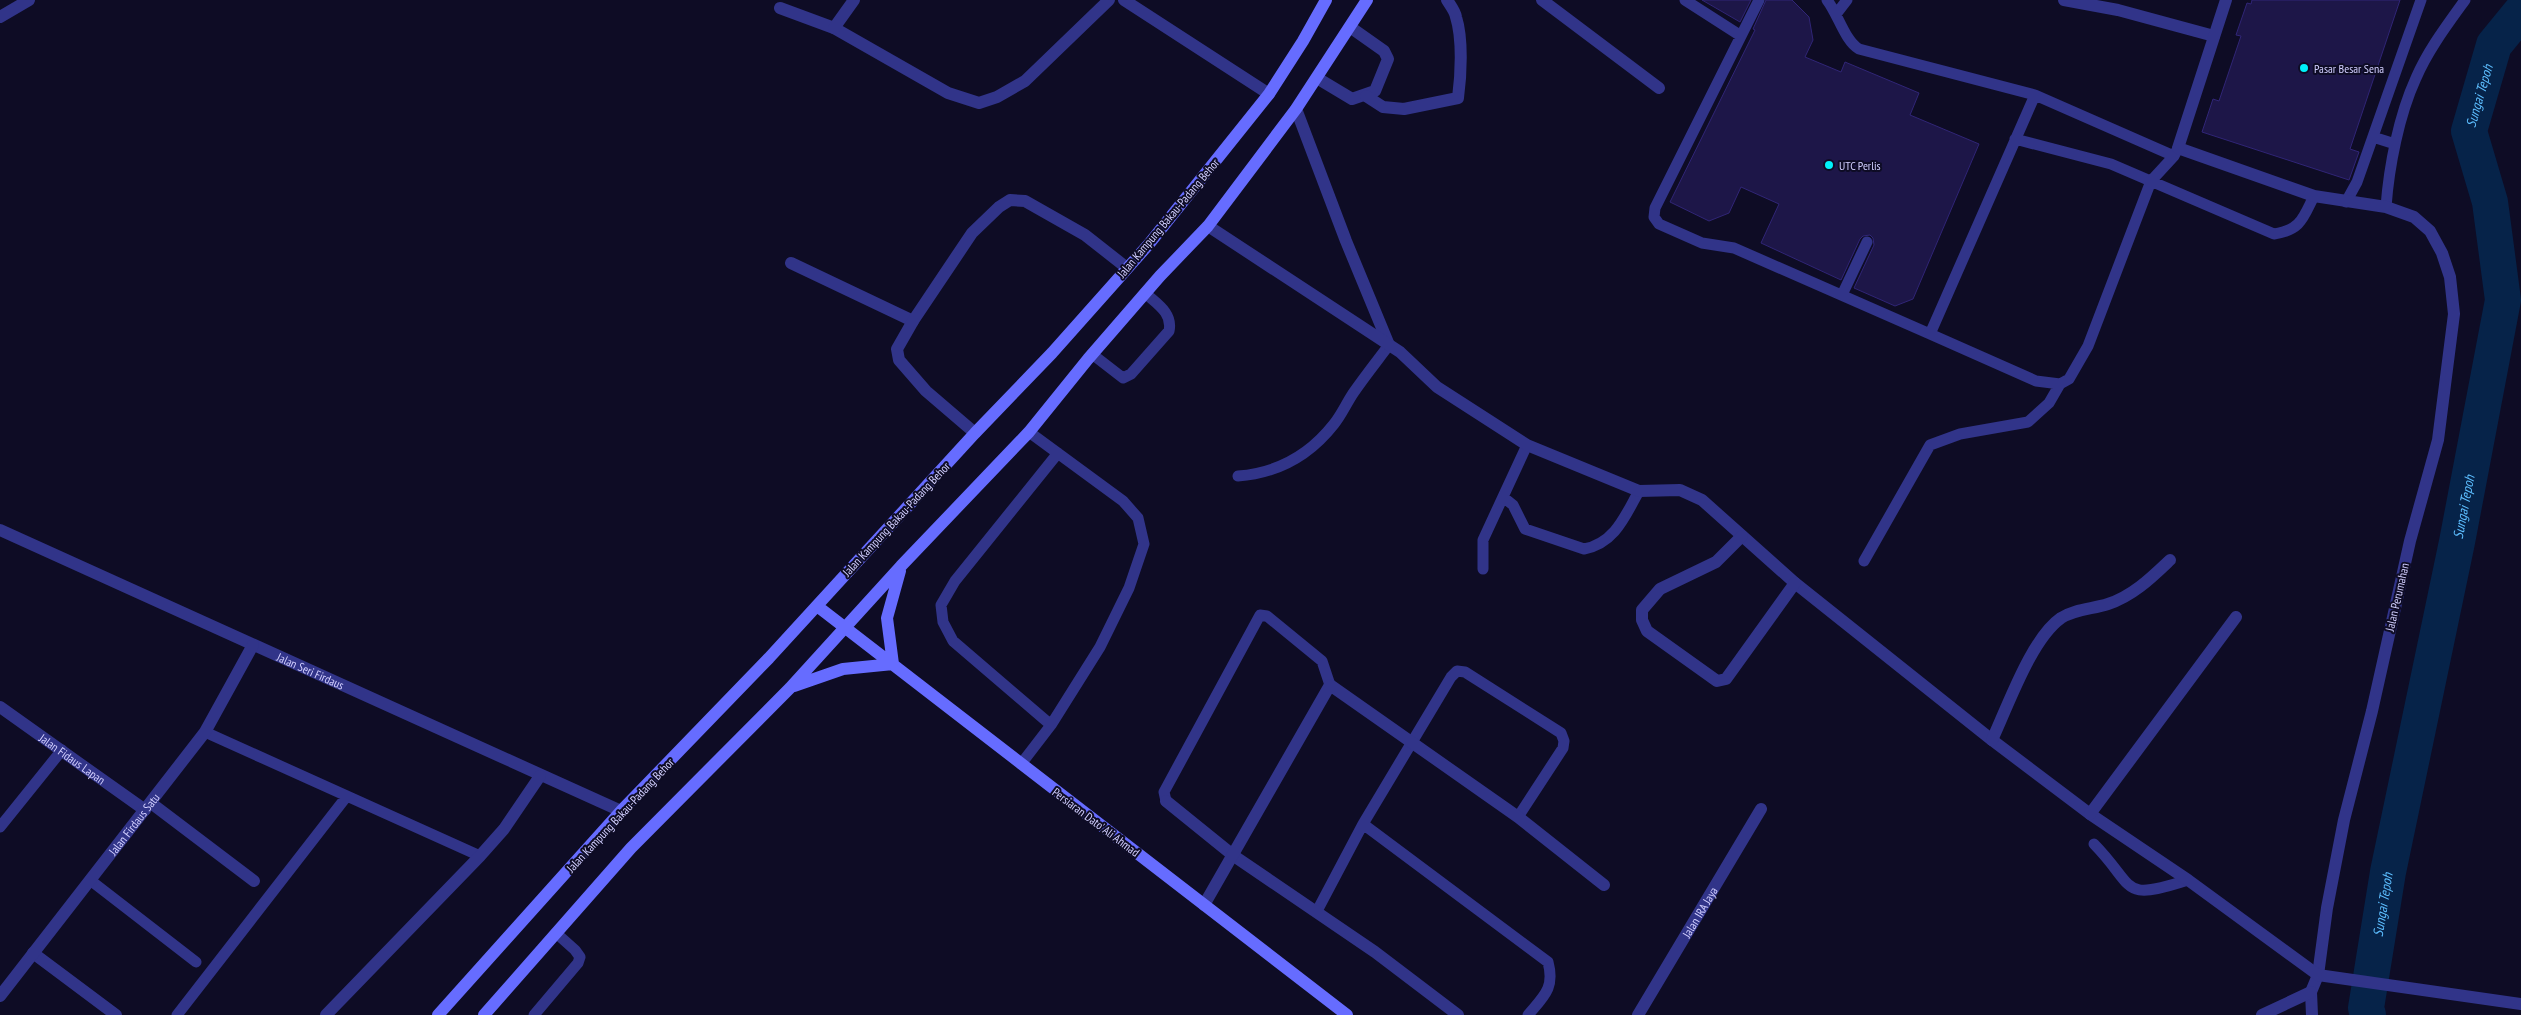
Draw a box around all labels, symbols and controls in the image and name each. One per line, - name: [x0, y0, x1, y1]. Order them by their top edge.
- place label: Pasar Besar Sena: [2314, 61, 2384, 76]
- marker: Pasar Besar Sena: [2298, 62, 2310, 74]
- water label: Sungai Tepoh: [2462, 62, 2497, 129]
- street label: Jalan Kampung Bakau-Padang Behor: [1113, 155, 1223, 281]
- place label: UTC Perlis: [1839, 158, 1881, 173]
- marker: UTC Perlis: [1823, 159, 1835, 171]
- street label: Jalan Kampung Bakau-Padang Behor: [838, 458, 953, 580]
- water label: Sungai Tepoh: [2449, 473, 2479, 540]
- street label: Jalan Perumahan: [2382, 561, 2412, 634]
- street label: Jalan Seri Firdaus: [274, 649, 347, 692]
- street label: Jalan Fidaus Lapan: [36, 729, 109, 787]
- street label: Jalan Kampung Bakau-Padang Behor: [562, 754, 677, 876]
- street label: Persiaran Dato' Ali Ahmad: [1049, 784, 1143, 860]
- street label: Jalan Firdaus Satu: [104, 790, 162, 859]
- water label: Sungai Tepoh: [2369, 871, 2397, 938]
- street label: Jalan IRA Jaya: [1678, 884, 1720, 941]

